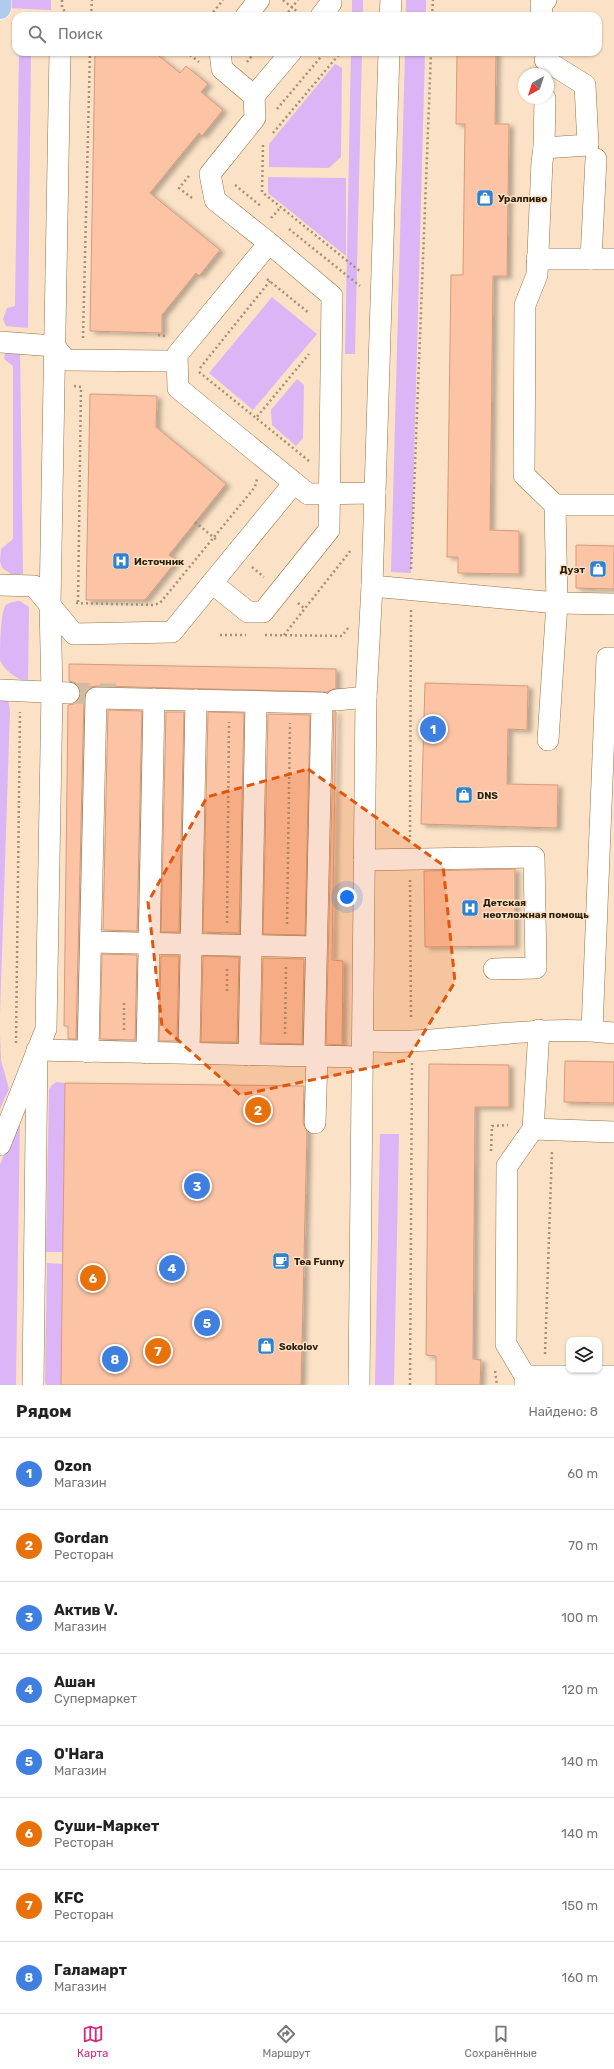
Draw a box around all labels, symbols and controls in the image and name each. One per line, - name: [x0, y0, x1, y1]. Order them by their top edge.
- search box: [12, 12, 602, 56]
- icon: search: [26, 23, 48, 45]
- text: Поиск: [58, 25, 103, 43]
- north arrow: [518, 68, 554, 104]
- shop icon: Уралпиво: [475, 188, 495, 208]
- place label: Уралпиво: [498, 193, 547, 205]
- hospital icon: Источник: [111, 551, 131, 571]
- place label: Источник: [134, 556, 184, 568]
- shop icon: Дуэт: [588, 559, 608, 579]
- place label: Дуэт: [560, 564, 586, 576]
- pin: 1: [420, 714, 446, 744]
- shop icon: DNS: [454, 785, 474, 805]
- place label: DNS: [477, 790, 498, 802]
- your location: [337, 887, 357, 907]
- place label: Детская неотложная помощь: [483, 897, 589, 921]
- hospital icon: Детская неотложная помощь: [460, 898, 480, 918]
- pin: 2: [245, 1095, 271, 1125]
- pin: 3: [184, 1171, 210, 1201]
- cafe icon: Tea Funny: [271, 1251, 291, 1271]
- pin: 4: [159, 1253, 185, 1283]
- place label: Tea Funny: [294, 1256, 345, 1268]
- pin: 6: [80, 1263, 106, 1293]
- pin: 5: [194, 1308, 220, 1338]
- pin: 7: [145, 1336, 171, 1366]
- shop icon: Sokolov: [256, 1336, 276, 1356]
- map controls: [566, 1337, 602, 1373]
- button: layers: [566, 1337, 602, 1373]
- place label: Sokolov: [279, 1341, 318, 1353]
- pin: 8: [102, 1344, 128, 1374]
- text: Рядом: [16, 1401, 72, 1421]
- text: Найдено: 8: [528, 1404, 598, 1419]
- text: Ozon: [54, 1457, 92, 1475]
- text: 1: [26, 1466, 32, 1481]
- text: 60 m: [567, 1466, 598, 1481]
- text: Магазин: [54, 1475, 107, 1490]
- text: Gordan: [54, 1529, 109, 1547]
- text: 2: [25, 1538, 33, 1553]
- text: 70 m: [568, 1538, 598, 1553]
- text: Ресторан: [54, 1547, 114, 1562]
- text: Актив V.: [54, 1601, 118, 1619]
- text: 3: [25, 1610, 33, 1625]
- text: 100 m: [561, 1610, 598, 1625]
- text: Магазин: [54, 1619, 107, 1634]
- text: Ашан: [54, 1673, 96, 1691]
- text: 4: [25, 1682, 33, 1697]
- text: 120 m: [562, 1682, 598, 1697]
- text: Супермаркет: [54, 1691, 137, 1706]
- text: O'Hara: [54, 1745, 104, 1763]
- text: 5: [25, 1754, 33, 1769]
- text: 140 m: [561, 1754, 598, 1769]
- text: Магазин: [54, 1763, 107, 1778]
- text: Суши-Маркет: [54, 1817, 159, 1835]
- text: 6: [25, 1826, 33, 1841]
- text: 140 m: [561, 1826, 598, 1841]
- text: Ресторан: [54, 1835, 114, 1850]
- text: KFC: [54, 1889, 84, 1907]
- text: 7: [25, 1898, 33, 1913]
- text: 150 m: [562, 1898, 598, 1913]
- text: Ресторан: [54, 1907, 114, 1922]
- text: Галамарт: [54, 1961, 127, 1979]
- text: 8: [25, 1970, 33, 1985]
- text: 160 m: [562, 1970, 598, 1985]
- text: Магазин: [54, 1979, 107, 1994]
- tab: Карта: [77, 2023, 108, 2060]
- tab: Маршрут: [262, 2023, 311, 2060]
- tab: Сохранённые: [465, 2023, 537, 2060]

